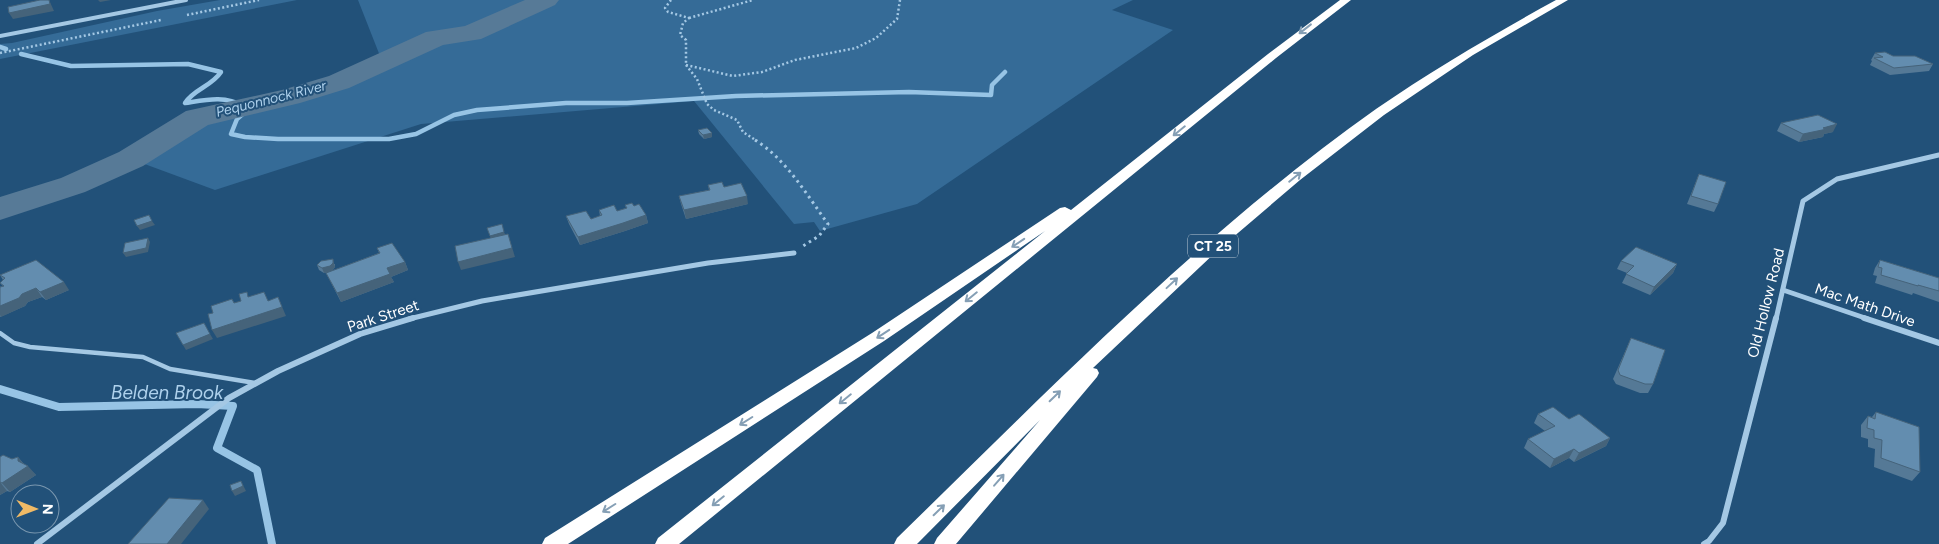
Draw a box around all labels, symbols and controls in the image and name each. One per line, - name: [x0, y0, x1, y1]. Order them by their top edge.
- one-way arrow: [1299, 24, 1312, 35]
- water label: Pequonnock River: [214, 77, 329, 121]
- one-way arrow: [1172, 125, 1185, 136]
- one-way arrow: [1288, 172, 1301, 183]
- road number: CT 25: [1188, 235, 1238, 258]
- one-way arrow: [1011, 238, 1025, 248]
- street label: Old Hollow Road: [1744, 246, 1788, 360]
- one-way arrow: [1166, 277, 1178, 289]
- street label: Mac Math Drive: [1812, 279, 1918, 331]
- one-way arrow: [965, 292, 978, 303]
- street label: Park Street: [345, 296, 421, 336]
- one-way arrow: [877, 329, 891, 339]
- water label: Belden Brook: [111, 381, 224, 404]
- one-way arrow: [1049, 390, 1061, 402]
- one-way arrow: [839, 394, 852, 405]
- one-way arrow: [740, 416, 754, 426]
- one-way arrow: [993, 474, 1004, 487]
- north arrow: [10, 484, 60, 534]
- one-way arrow: [712, 496, 725, 507]
- one-way arrow: [602, 502, 616, 513]
- text: N: [39, 504, 56, 515]
- one-way arrow: [933, 504, 945, 516]

